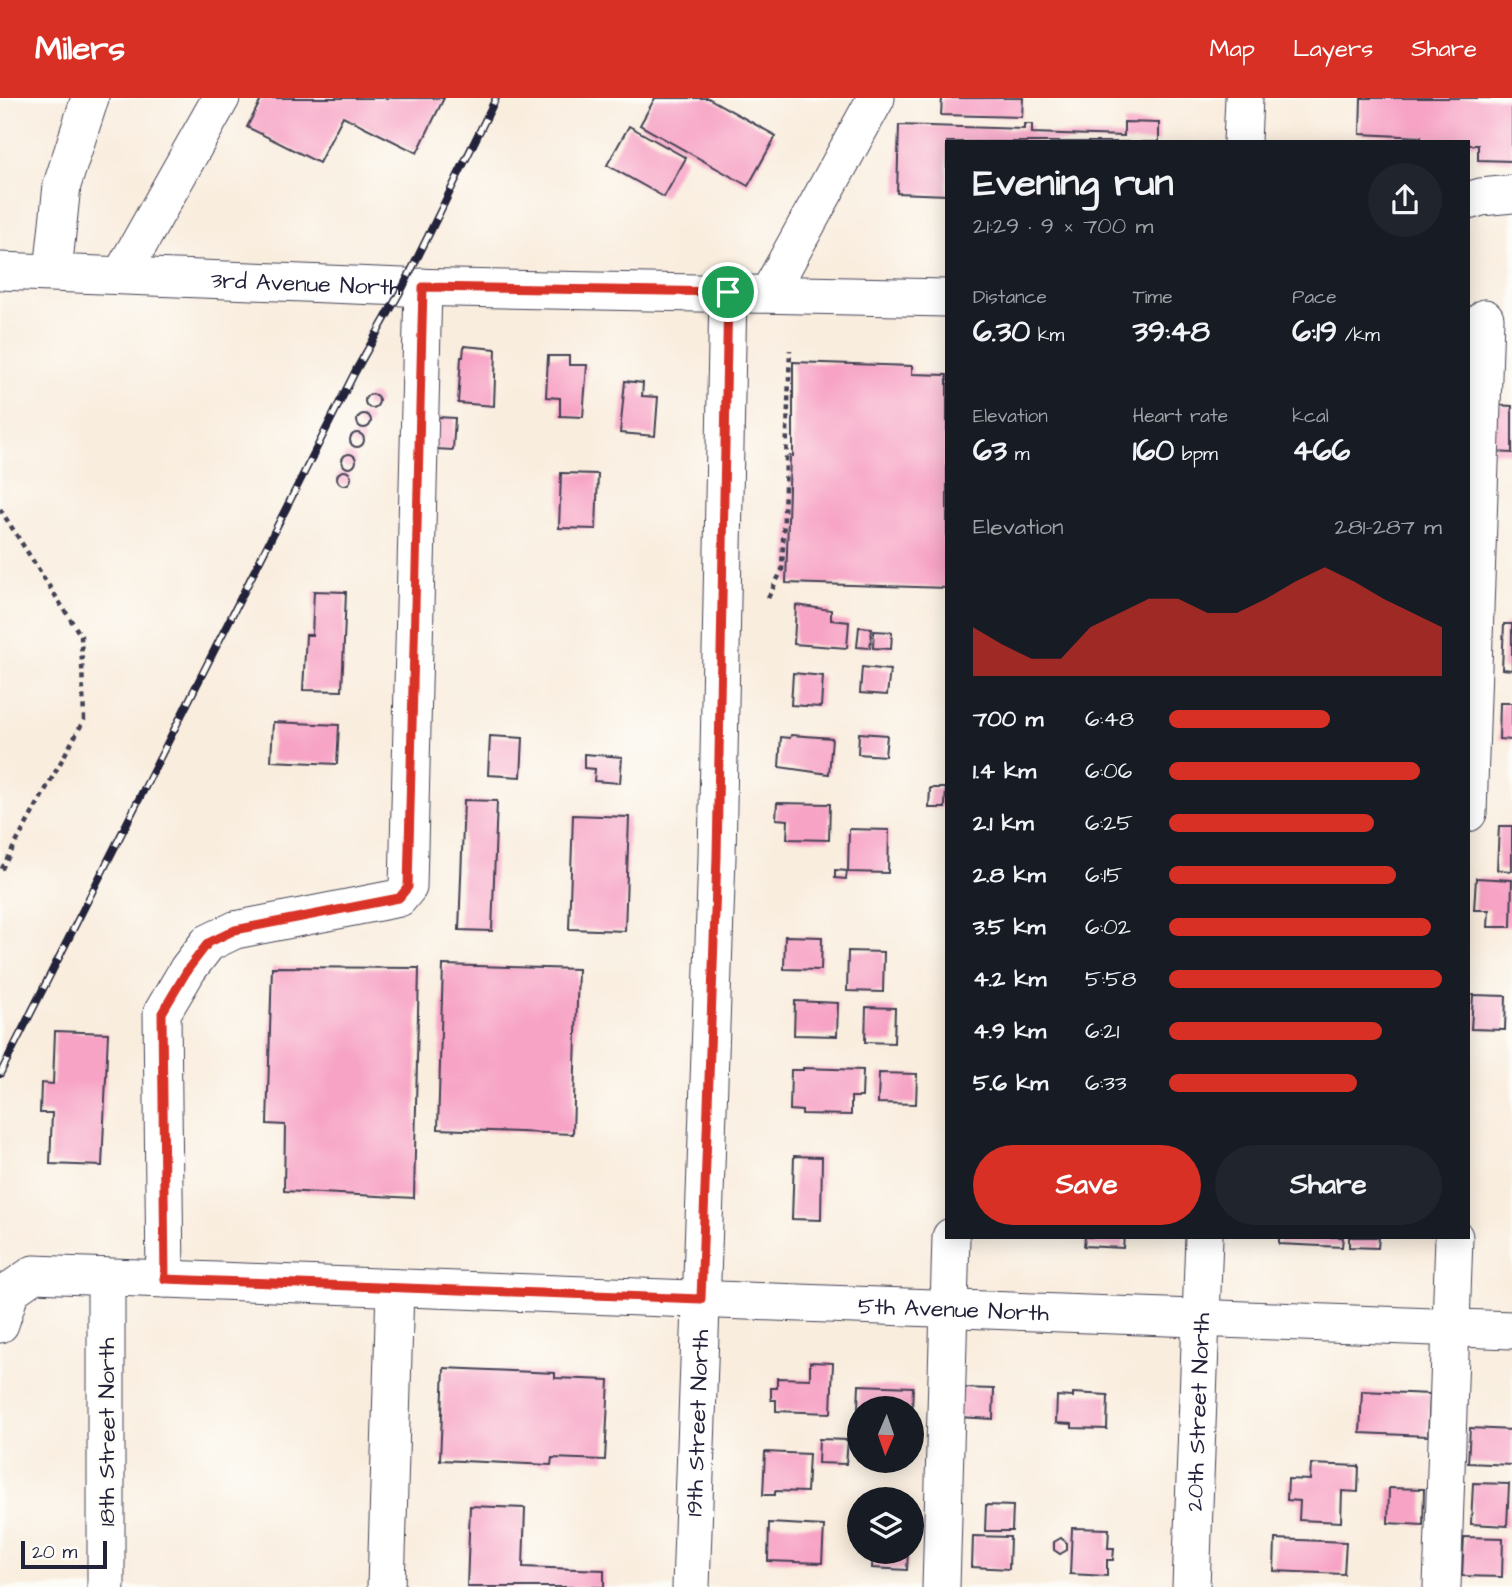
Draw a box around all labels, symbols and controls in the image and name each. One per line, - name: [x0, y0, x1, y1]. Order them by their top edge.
- text: Milers: [35, 26, 125, 72]
- text: Map: [1210, 32, 1255, 66]
- text: Layers: [1293, 32, 1373, 66]
- text: Share: [1411, 32, 1477, 66]
- text: Evening run: [973, 158, 1174, 210]
- button: share: [1368, 163, 1442, 237]
- text: 21:29 · 9 × 700 m: [973, 210, 1153, 242]
- pin: [698, 262, 758, 322]
- street label: 3rd Avenue North: [210, 264, 402, 304]
- icon: arrive: [709, 273, 747, 311]
- text: Distance: [973, 284, 1047, 311]
- text: Time: [1133, 284, 1172, 311]
- text: Pace: [1292, 284, 1336, 311]
- text: 6.30: [973, 311, 1030, 353]
- text: 39:48: [1133, 311, 1210, 353]
- text: 6:19: [1292, 311, 1337, 353]
- text: km: [1030, 322, 1064, 349]
- text: /km: [1337, 322, 1380, 349]
- text: Elevation: [973, 403, 1048, 430]
- text: Heart rate: [1133, 403, 1228, 430]
- text: kcal: [1292, 403, 1329, 430]
- text: 63: [973, 430, 1007, 472]
- text: 160: [1133, 430, 1174, 472]
- text: 466: [1292, 430, 1350, 472]
- text: m: [1007, 441, 1029, 468]
- text: bpm: [1174, 441, 1218, 468]
- text: Elevation: [973, 511, 1064, 543]
- text: 281–287 m: [1335, 511, 1442, 543]
- text: 700 m: [973, 703, 1043, 735]
- text: 6:48: [1085, 703, 1134, 735]
- text: 1.4 km: [973, 755, 1036, 787]
- text: 6:06: [1085, 755, 1132, 787]
- text: 2.1 km: [973, 807, 1034, 839]
- text: 6:25: [1085, 807, 1133, 839]
- text: 2.8 km: [973, 859, 1046, 891]
- text: 6:15: [1085, 859, 1123, 891]
- text: 3.5 km: [973, 911, 1045, 943]
- text: 6:02: [1085, 911, 1131, 943]
- text: 4.2 km: [973, 963, 1046, 995]
- text: 5:58: [1085, 963, 1136, 995]
- text: 4.9 km: [973, 1015, 1046, 1047]
- text: 6:21: [1085, 1015, 1119, 1047]
- text: 5.6 km: [973, 1067, 1048, 1099]
- text: 6:33: [1085, 1067, 1127, 1099]
- button: Save: [973, 1145, 1201, 1225]
- button: Share: [1215, 1145, 1442, 1225]
- street label: 5th Avenue North: [858, 1290, 1050, 1329]
- street label: 20th Street North: [1179, 1312, 1218, 1512]
- street label: 19th Street North: [679, 1329, 717, 1517]
- street label: 18th Street North: [91, 1337, 123, 1526]
- north arrow: [847, 1396, 924, 1474]
- map controls: [847, 1396, 924, 1564]
- button: layers: [847, 1487, 924, 1564]
- scale bar: [21, 1538, 107, 1570]
- text: 20 m: [32, 1539, 77, 1566]

